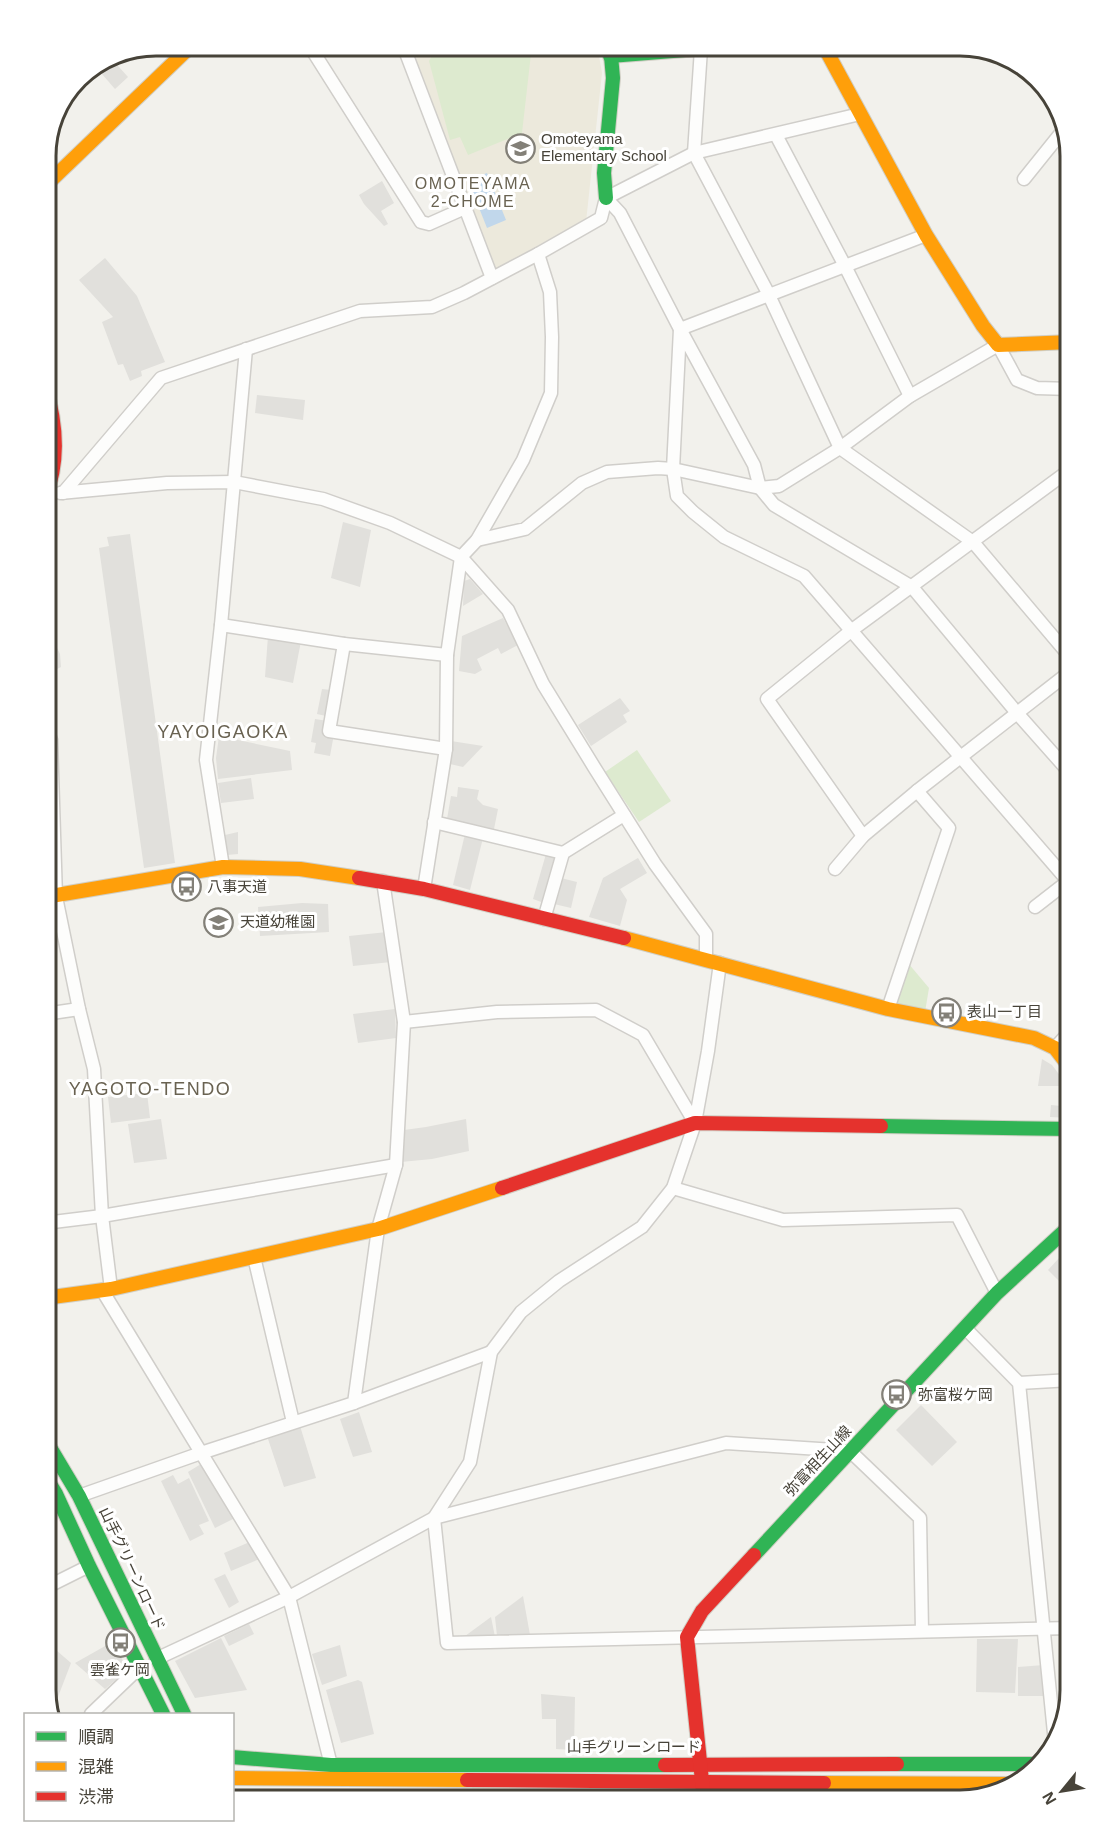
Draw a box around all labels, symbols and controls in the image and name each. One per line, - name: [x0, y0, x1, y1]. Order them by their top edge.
- place label: Omoteyama Elementary School: [541, 130, 667, 164]
- school or university icon: Omoteyama Elementary School: [504, 132, 536, 164]
- district label: OMOTEYAMA 2-CHOME: [415, 175, 531, 210]
- district label: YAYOIGAOKA: [157, 722, 289, 742]
- bus stop icon: 八事天道: [170, 871, 202, 903]
- place label: 八事天道: [207, 878, 267, 895]
- school or university icon: 天道幼稚園: [203, 906, 235, 938]
- place label: 天道幼稚園: [240, 913, 315, 930]
- bus stop icon: 表山一丁目: [930, 996, 962, 1028]
- place label: 表山一丁目: [967, 1003, 1042, 1020]
- district label: YAGOTO-TENDO: [69, 1079, 231, 1099]
- bus stop icon: 弥富桜ケ岡: [881, 1379, 913, 1411]
- place label: 弥富桜ケ岡: [918, 1386, 993, 1403]
- street label: 弥富相生山線: [781, 1422, 855, 1499]
- street label: 山手グリーンロード: [96, 1504, 169, 1633]
- bus stop icon: 雲雀ケ岡: [104, 1627, 136, 1659]
- place label: 雲雀ケ岡: [90, 1661, 150, 1678]
- legend: [24, 1713, 234, 1821]
- text: 順調: [78, 1727, 114, 1747]
- street label: 山手グリーンロード: [567, 1738, 701, 1755]
- text: 混雑: [78, 1757, 114, 1777]
- north arrow: [1032, 1761, 1092, 1821]
- text: 渋滞: [78, 1787, 114, 1807]
- text: N: [1039, 1789, 1060, 1808]

